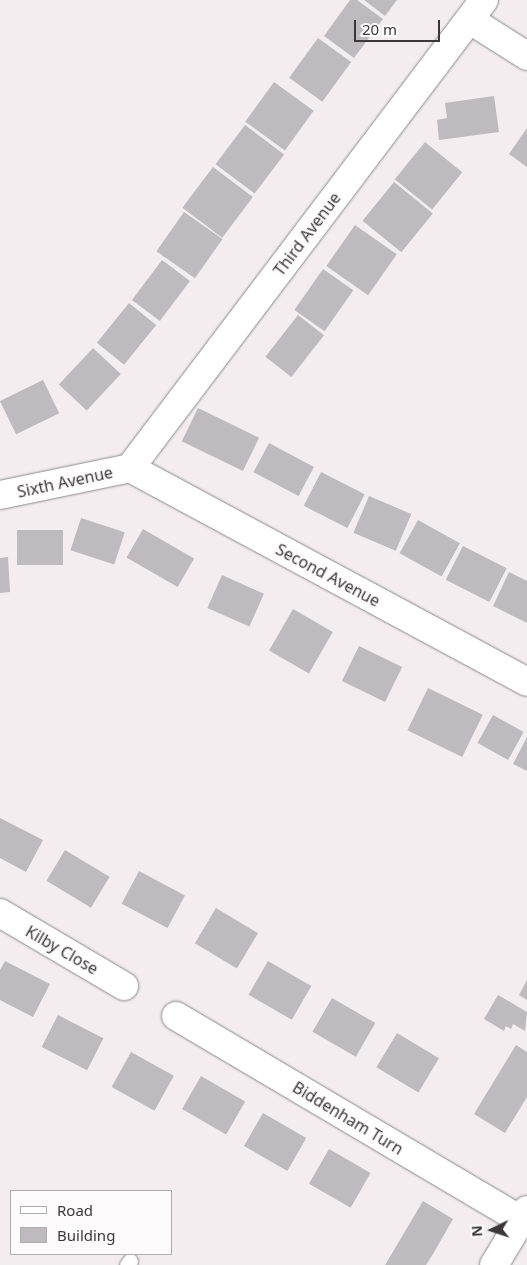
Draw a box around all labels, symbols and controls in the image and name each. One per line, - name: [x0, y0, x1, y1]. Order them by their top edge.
- scale bar: [357, 10, 443, 42]
- text: 20 m: [362, 19, 397, 39]
- street label: Third Avenue: [269, 189, 345, 279]
- street label: Sixth Avenue: [15, 462, 115, 502]
- street label: Second Avenue: [273, 539, 383, 611]
- street label: Kilby Close: [22, 922, 102, 978]
- street label: Biddenham Turn: [289, 1077, 407, 1159]
- legend: [10, 1190, 172, 1255]
- text: Road: [57, 1200, 93, 1220]
- north arrow: [467, 1205, 517, 1255]
- text: Building: [57, 1225, 115, 1245]
- text: N: [467, 1225, 486, 1237]

